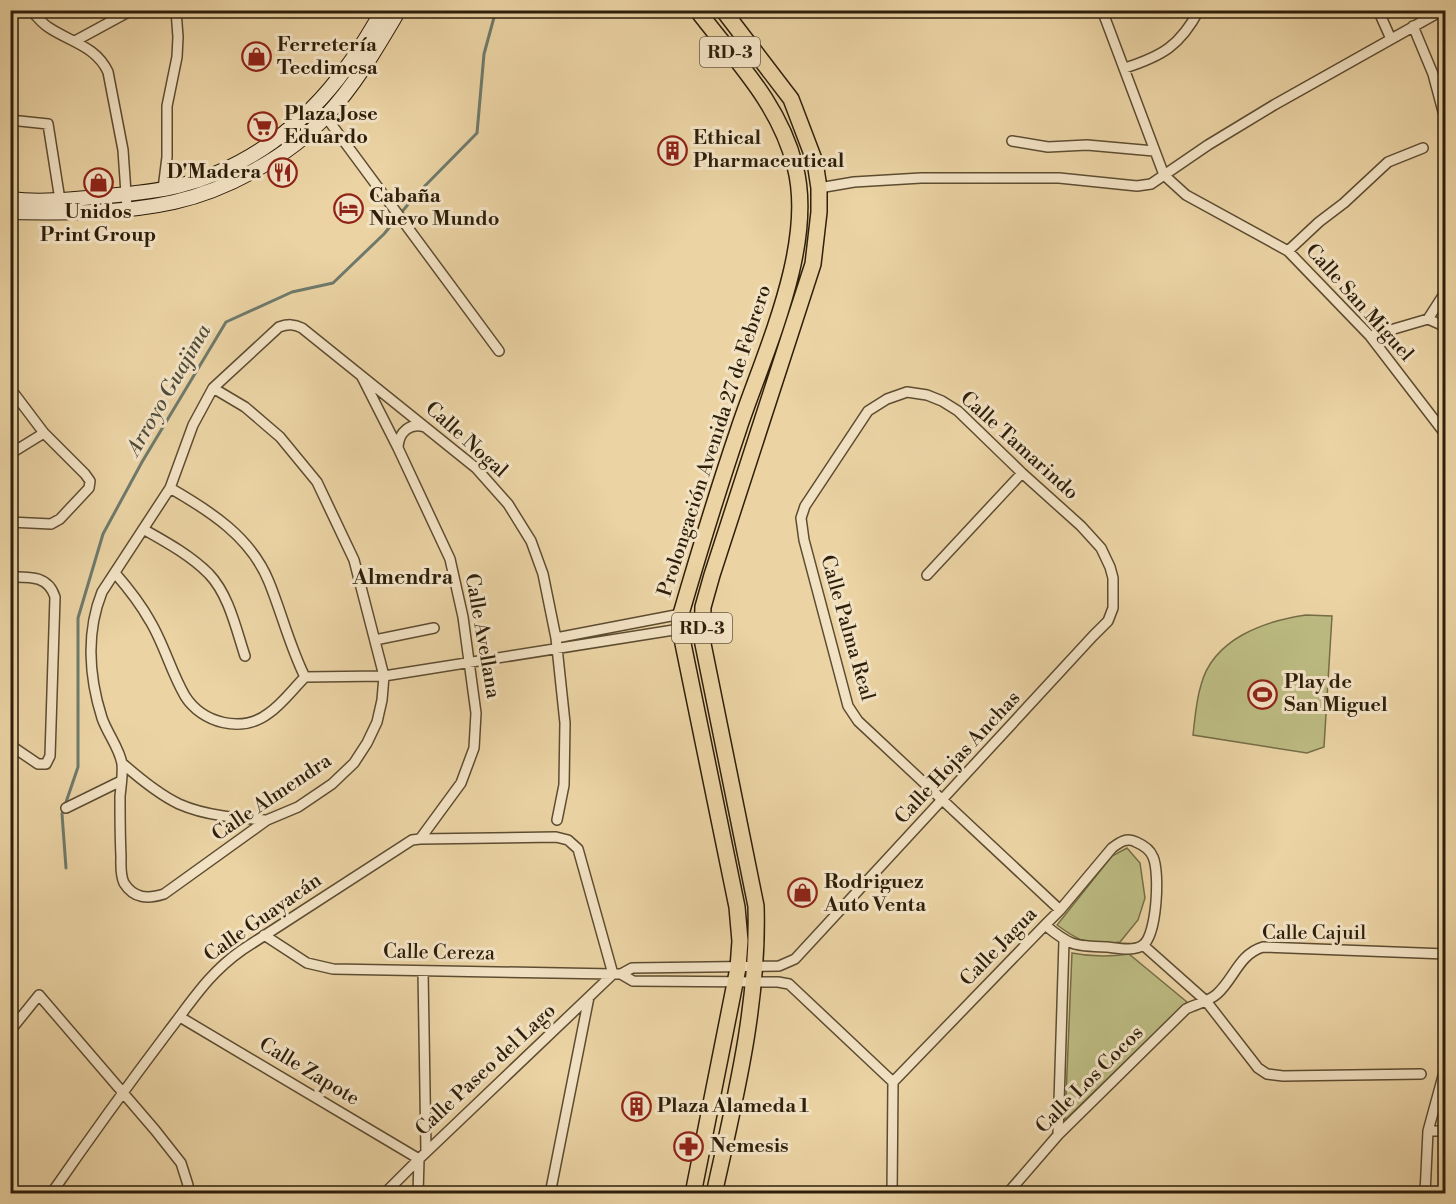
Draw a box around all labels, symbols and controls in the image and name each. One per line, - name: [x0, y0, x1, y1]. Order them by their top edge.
- place label: Ferretería Tecdimcsa: [277, 33, 378, 81]
- road number: RD-3: [700, 37, 760, 67]
- shop icon: Ferretería Tecdimcsa: [240, 40, 272, 72]
- place label: Plaza Jose Eduardo: [284, 102, 378, 150]
- supermarket icon: Plaza Jose Eduardo: [247, 110, 279, 142]
- place label: Ethical Pharmaceutical: [693, 126, 845, 174]
- building icon: Ethical Pharmaceutical: [656, 134, 688, 166]
- restaurant icon: D'Madera: [266, 156, 298, 188]
- place label: D'Madera: [167, 160, 261, 185]
- shop icon: Unidos Print Group: [82, 166, 114, 198]
- place label: Cabaña Nuevo Mundo: [369, 184, 500, 232]
- hotel icon: Cabaña Nuevo Mundo: [332, 192, 364, 224]
- place label: Unidos Print Group: [40, 200, 156, 248]
- street label: Calle San Miguel: [1300, 239, 1418, 367]
- street label: Prolongación Avenida 27 de Febrero: [653, 282, 777, 600]
- water label: Arroyo Guajima: [120, 320, 217, 462]
- street label: Calle Tamarindo: [955, 386, 1083, 506]
- street label: Calle Nogal: [420, 397, 512, 484]
- street label: Calle Palma Real: [814, 552, 880, 704]
- district label: Almendra: [352, 565, 454, 591]
- street label: Calle Avellana: [459, 572, 505, 701]
- road number: RD-3: [672, 613, 732, 643]
- place label: Play de San Miguel: [1284, 670, 1388, 718]
- sports icon: Play de San Miguel: [1247, 678, 1279, 710]
- street label: Calle Hojas Anchas: [890, 686, 1026, 830]
- street label: Calle Almendra: [207, 748, 337, 847]
- street label: Calle Guayacán: [199, 868, 327, 968]
- place label: Rodriguez Auto Venta: [823, 870, 926, 918]
- shop icon: Rodriguez Auto Venta: [787, 877, 819, 909]
- street label: Calle Jagua: [955, 902, 1043, 992]
- street label: Calle Cajuil: [1262, 921, 1366, 946]
- street label: Calle Cereza: [383, 940, 496, 966]
- street label: Calle Paseo del Lago: [410, 998, 562, 1142]
- street label: Calle Los Cocos: [1031, 1021, 1149, 1139]
- street label: Calle Zapote: [254, 1032, 364, 1112]
- building icon: Plaza Alameda 1: [620, 1090, 652, 1122]
- place label: Plaza Alameda 1: [657, 1094, 809, 1119]
- pharmacy icon: Nemesis: [673, 1130, 705, 1162]
- place label: Nemesis: [710, 1134, 789, 1159]

